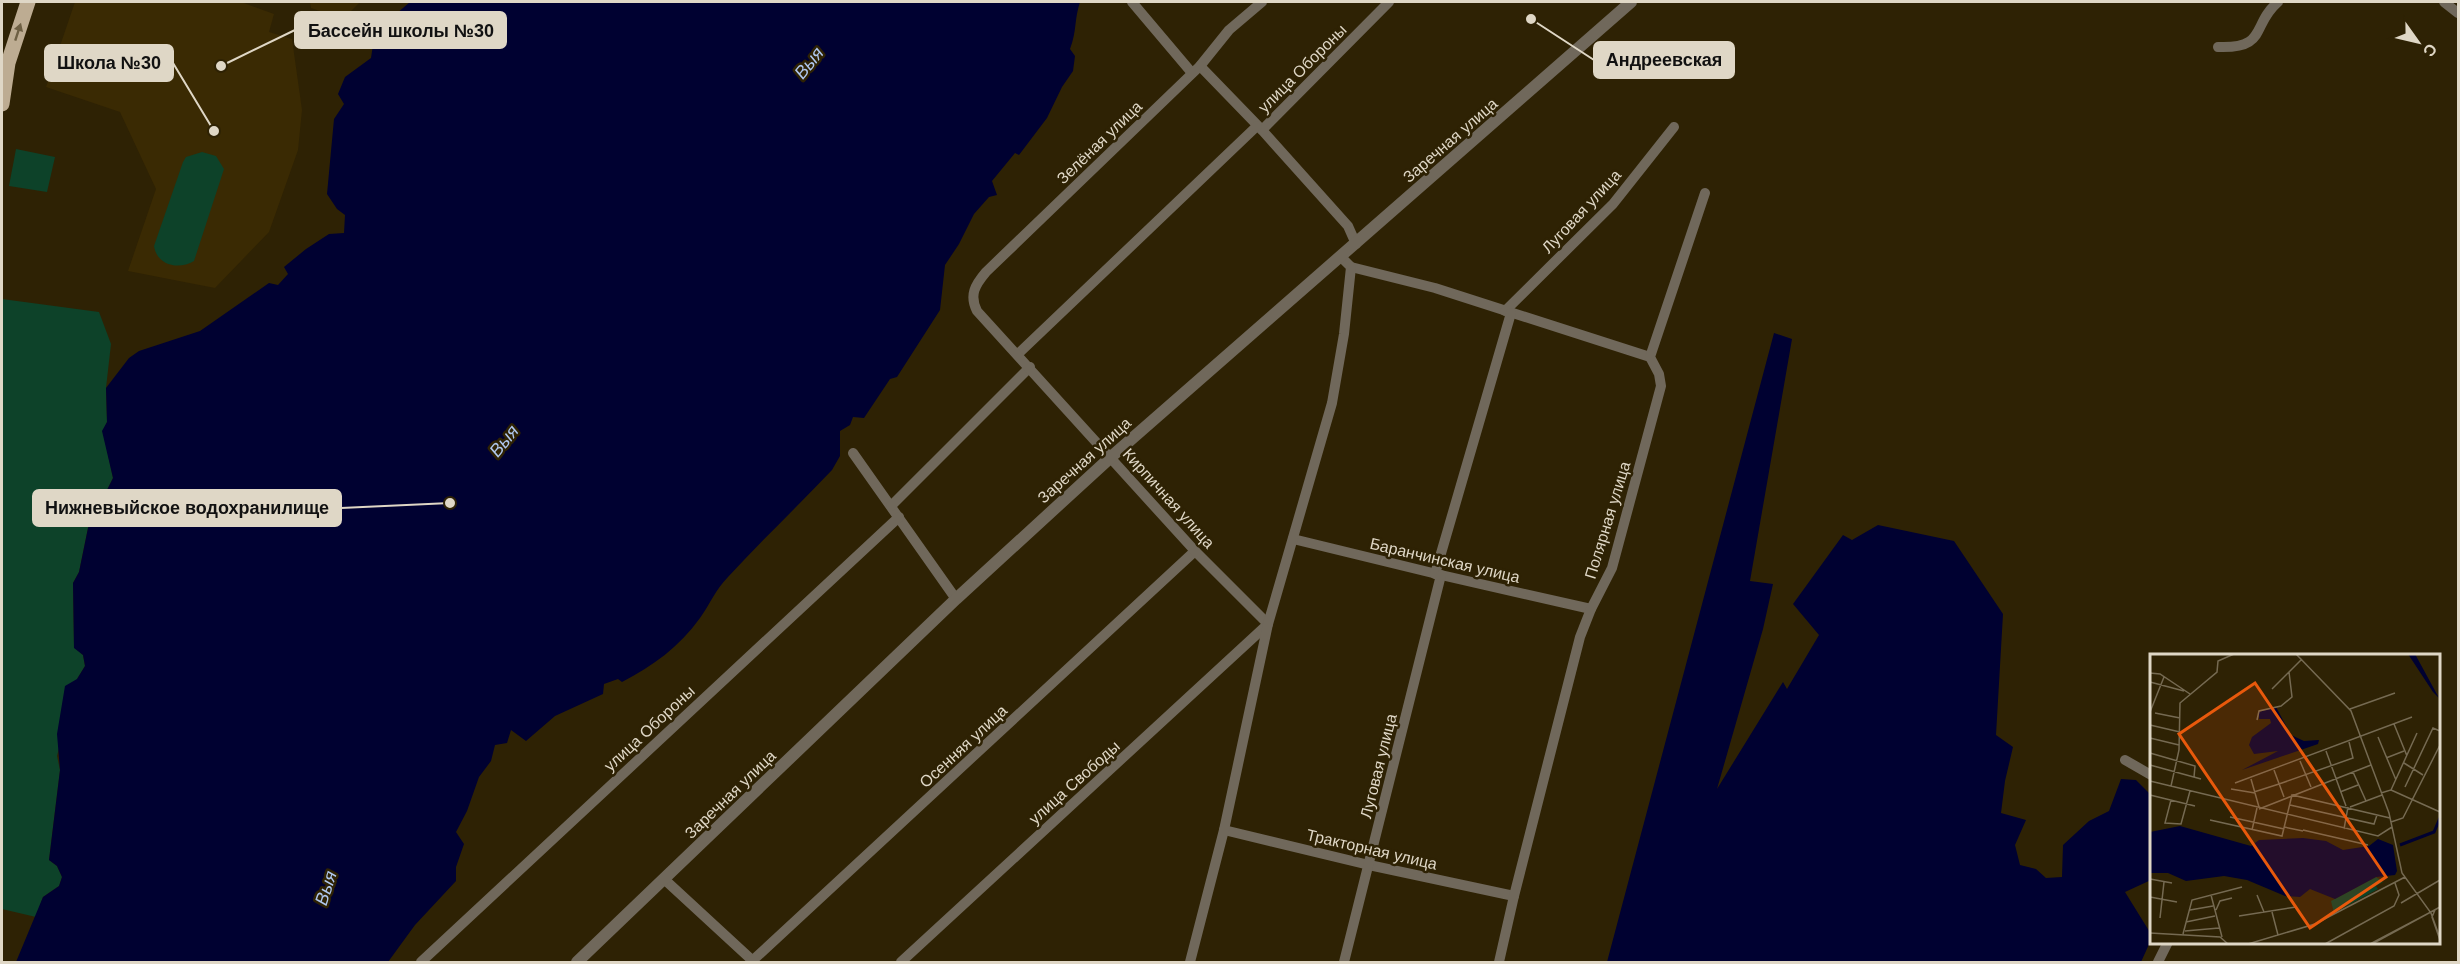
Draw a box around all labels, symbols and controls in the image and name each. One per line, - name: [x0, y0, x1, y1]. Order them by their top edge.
- callout: Бассейн школы №30: [295, 12, 506, 48]
- north arrow: [2388, 12, 2448, 72]
- text: Бассейн школы №30: [308, 21, 494, 41]
- street label: улица Обороны: [1255, 21, 1350, 116]
- one-way arrow: [14, 23, 23, 41]
- text: С: [2419, 41, 2440, 60]
- callout: Андреевская: [1594, 42, 1734, 78]
- water label: Выя: [790, 43, 828, 83]
- callout: Школа №30: [45, 45, 173, 81]
- text: Андреевская: [1606, 50, 1722, 70]
- text: Школа №30: [57, 53, 161, 73]
- street label: Заречная улица: [1400, 95, 1501, 186]
- street label: Зелёная улица: [1053, 98, 1145, 187]
- street label: Луговая улица: [1539, 166, 1624, 256]
- street label: Заречная улица: [1034, 414, 1134, 507]
- water label: Выя: [485, 421, 523, 461]
- street label: Кирпичная улица: [1120, 445, 1218, 552]
- street label: Полярная улица: [1582, 459, 1633, 581]
- callout: Нижневыйское водохранилище: [33, 490, 341, 526]
- text: Нижневыйское водохранилище: [45, 498, 329, 518]
- street label: Баранчинская улица: [1368, 535, 1522, 586]
- inset map: [2150, 654, 2439, 943]
- street label: улица Обороны: [601, 682, 698, 775]
- street label: Осенняя улица: [916, 702, 1010, 791]
- street label: Луговая улица: [1357, 712, 1400, 820]
- street label: улица Свободы: [1026, 737, 1123, 827]
- street label: Заречная улица: [682, 747, 779, 842]
- street label: Тракторная улица: [1305, 826, 1439, 873]
- water label: Выя: [311, 868, 341, 908]

